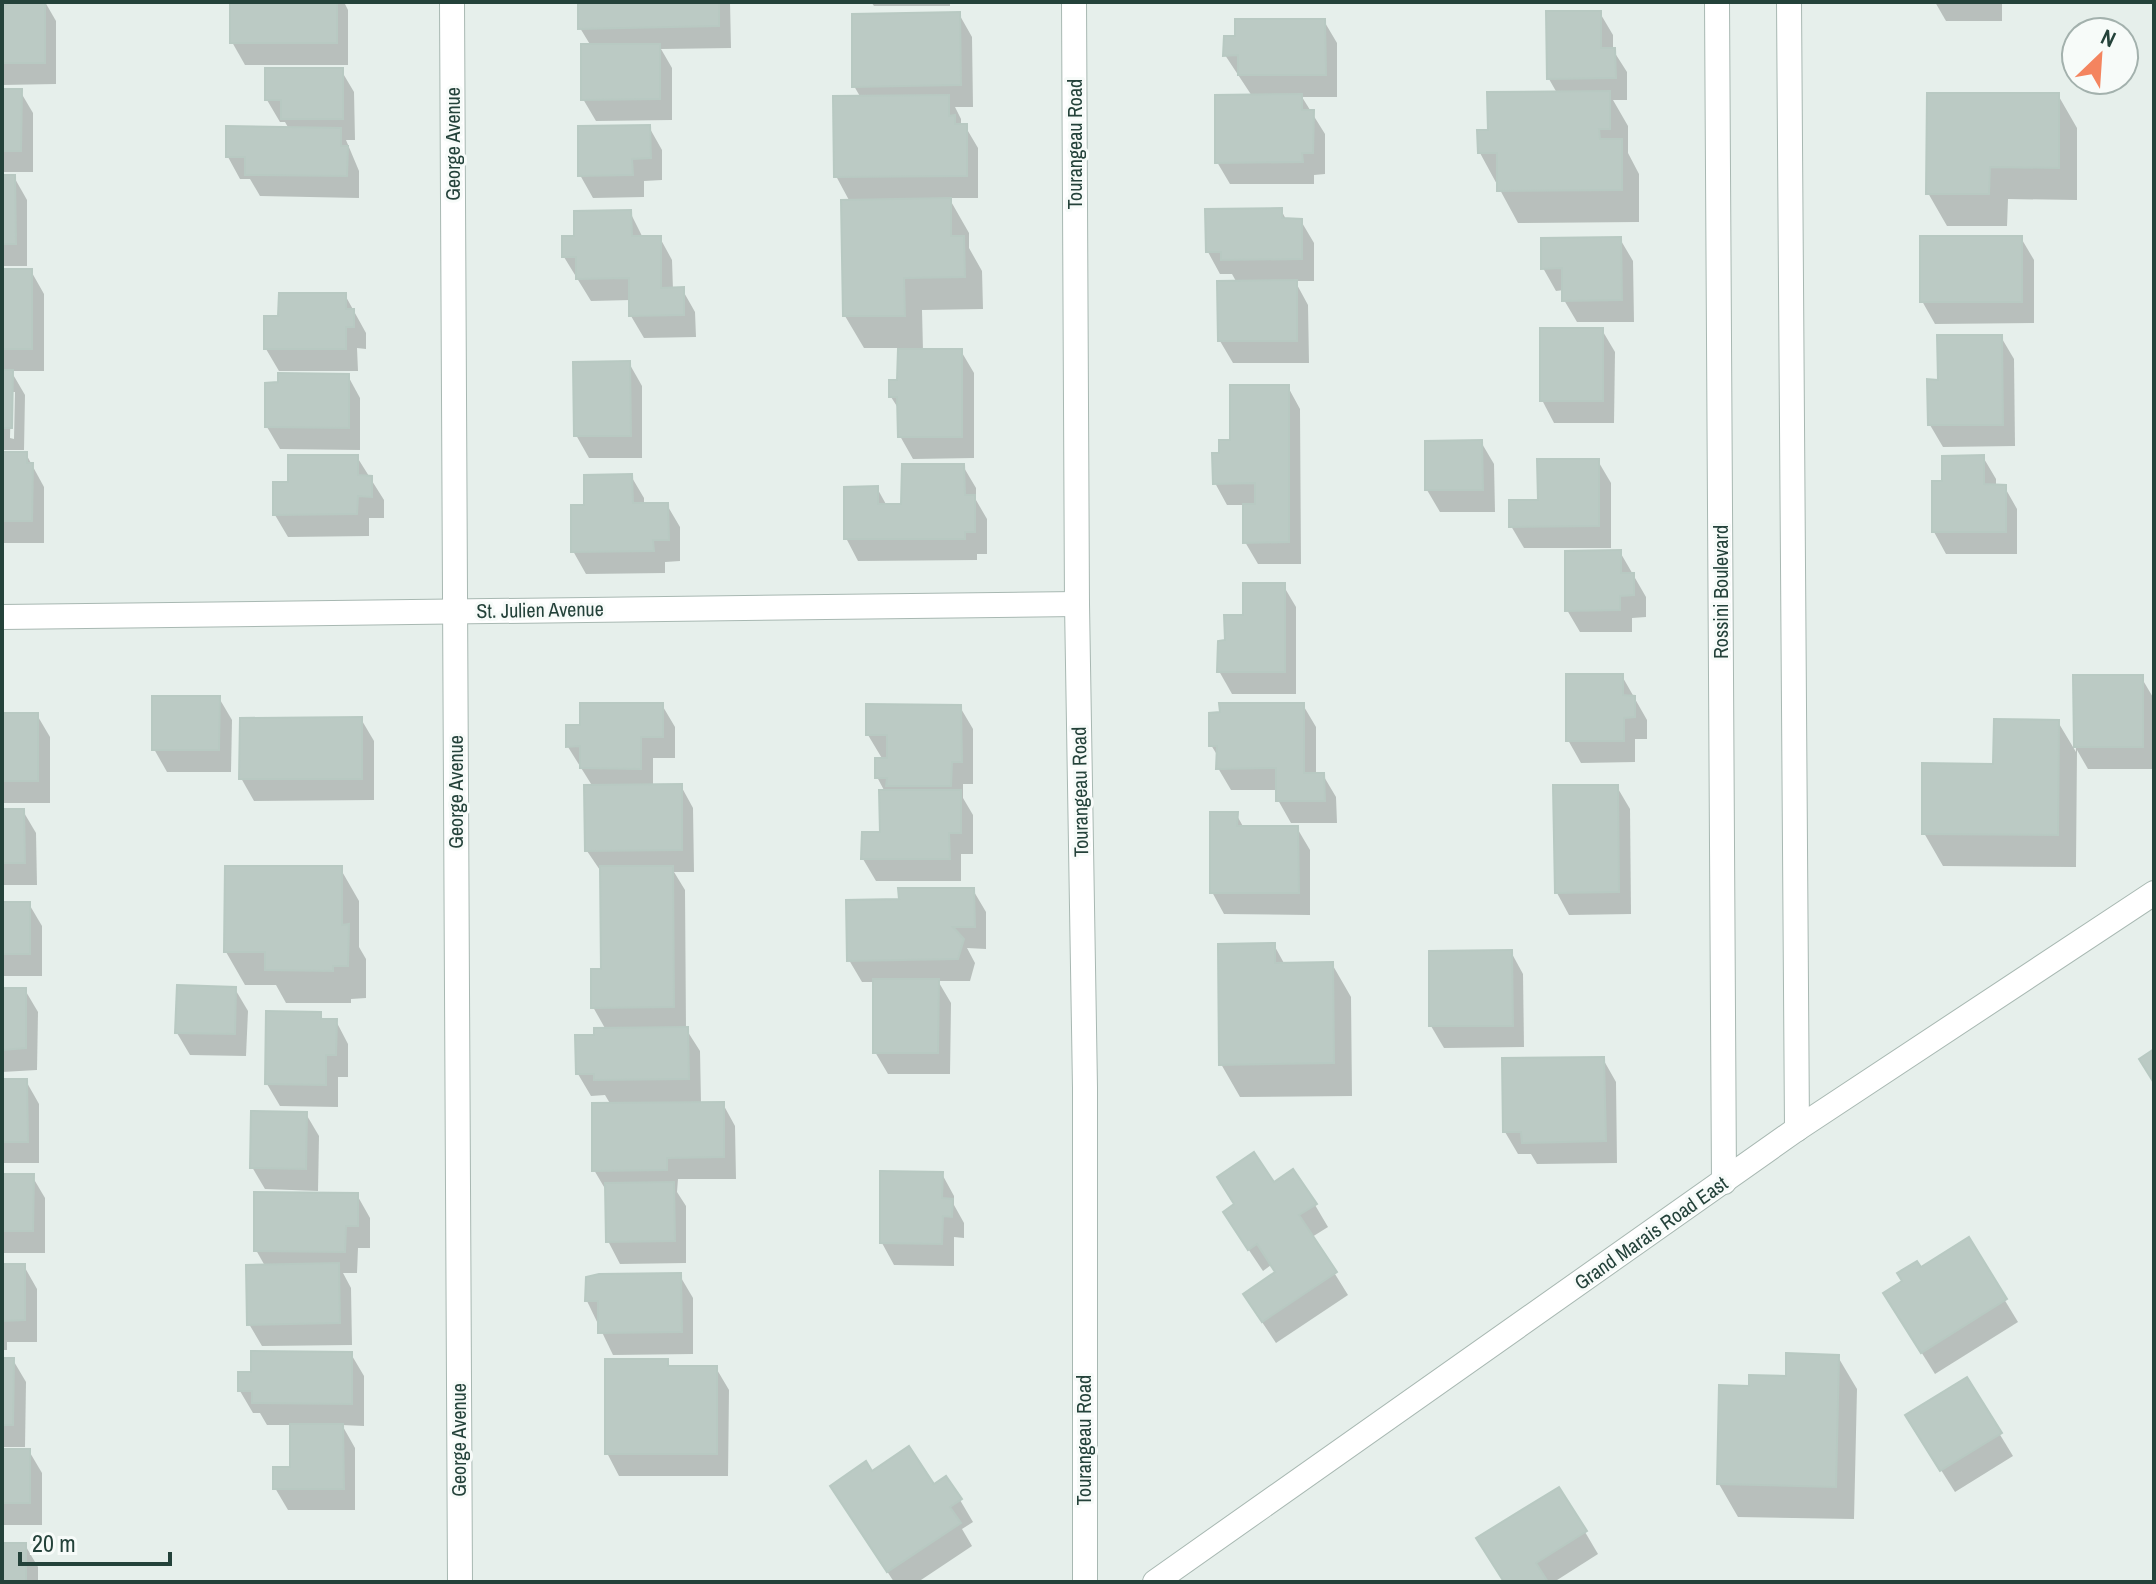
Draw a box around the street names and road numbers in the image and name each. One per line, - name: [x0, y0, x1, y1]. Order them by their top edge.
- street label: Tourangeau Road: [1061, 79, 1088, 209]
- street label: George Avenue: [439, 87, 466, 201]
- street label: Rossini Boulevard: [1707, 525, 1734, 659]
- street label: St. Julien Avenue: [476, 595, 604, 624]
- street label: Tourangeau Road: [1065, 727, 1094, 857]
- street label: George Avenue: [442, 735, 469, 849]
- street label: Grand Marais Road East: [1569, 1169, 1733, 1296]
- street label: Tourangeau Road: [1070, 1375, 1097, 1505]
- street label: George Avenue: [445, 1383, 472, 1497]

